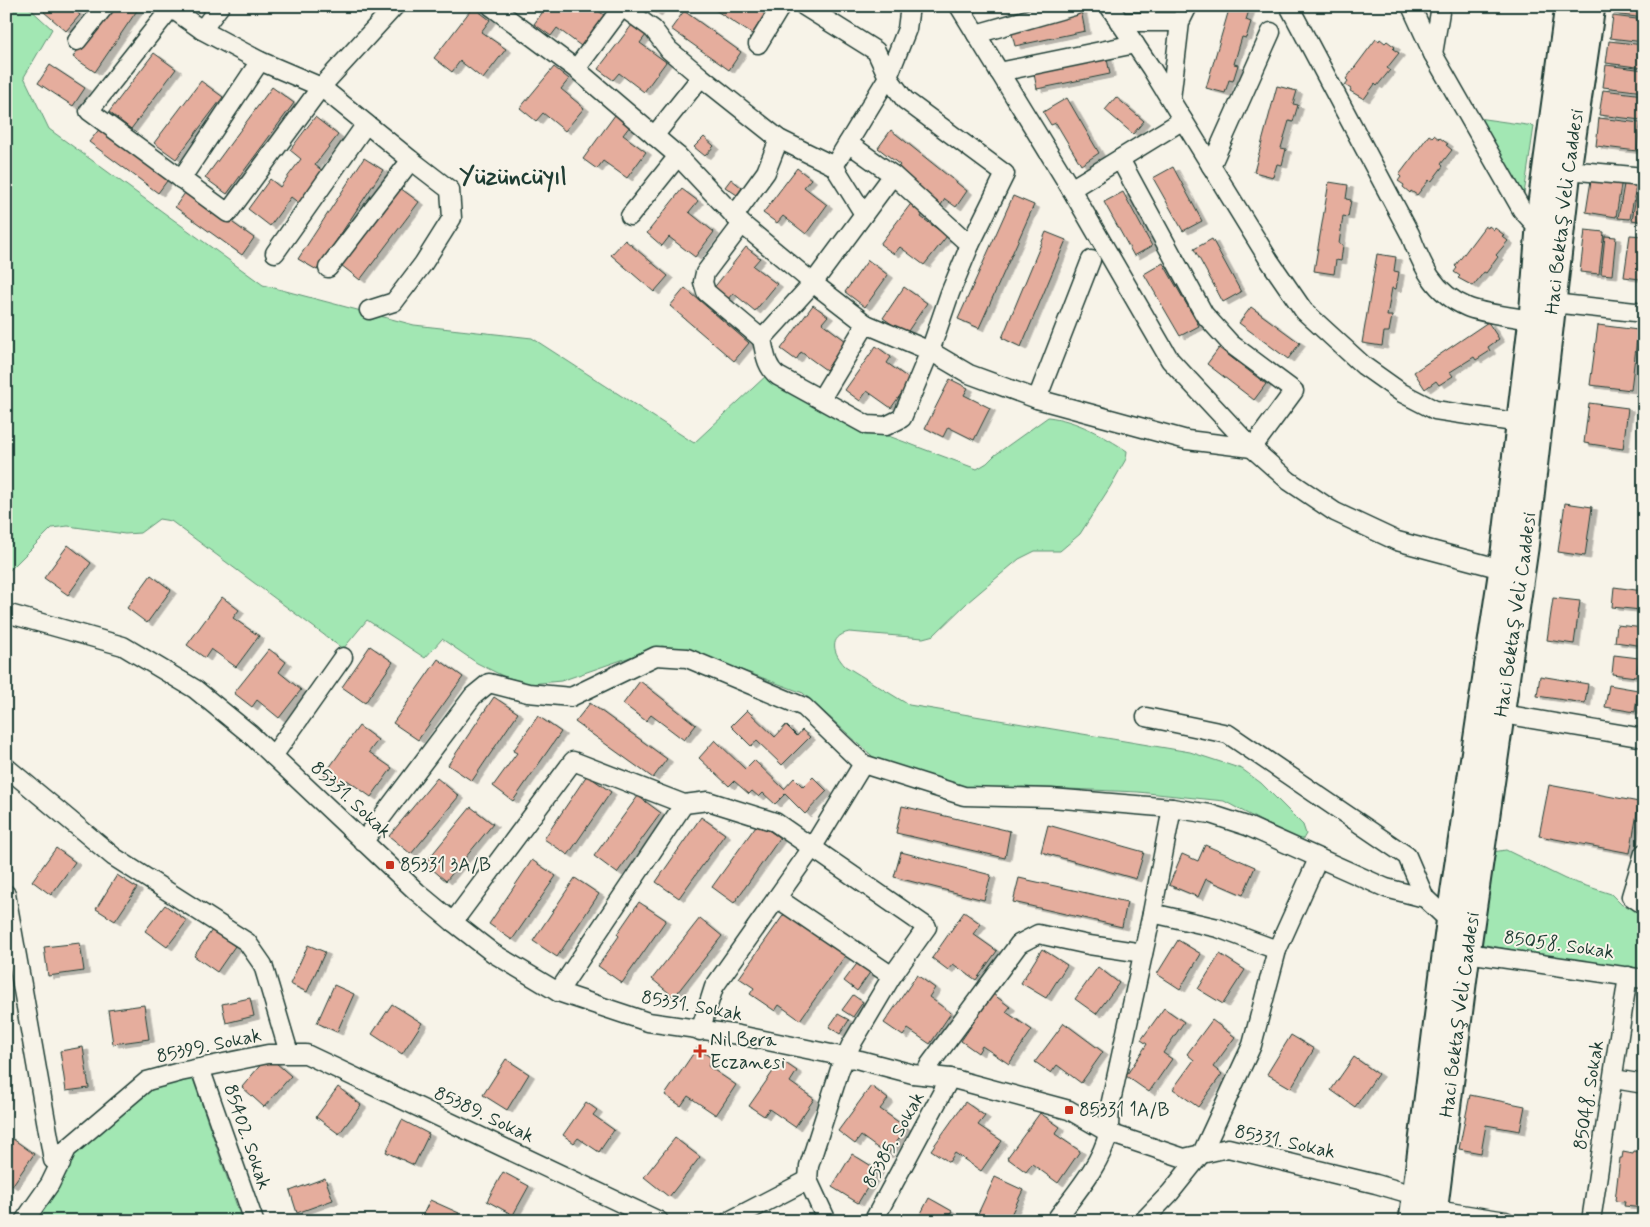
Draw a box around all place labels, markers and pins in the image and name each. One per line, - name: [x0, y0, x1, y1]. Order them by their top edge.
- place label: 85331 3A/B: [400, 853, 491, 878]
- marker: 85331 3A/B: [384, 859, 396, 871]
- place label: Nil Bera Eczanesi: [710, 1028, 785, 1075]
- marker: Nil Bera Eczanesi: [694, 1045, 706, 1057]
- place label: 85331 1A/B: [1079, 1098, 1170, 1123]
- marker: 85331 1A/B: [1063, 1104, 1075, 1116]

